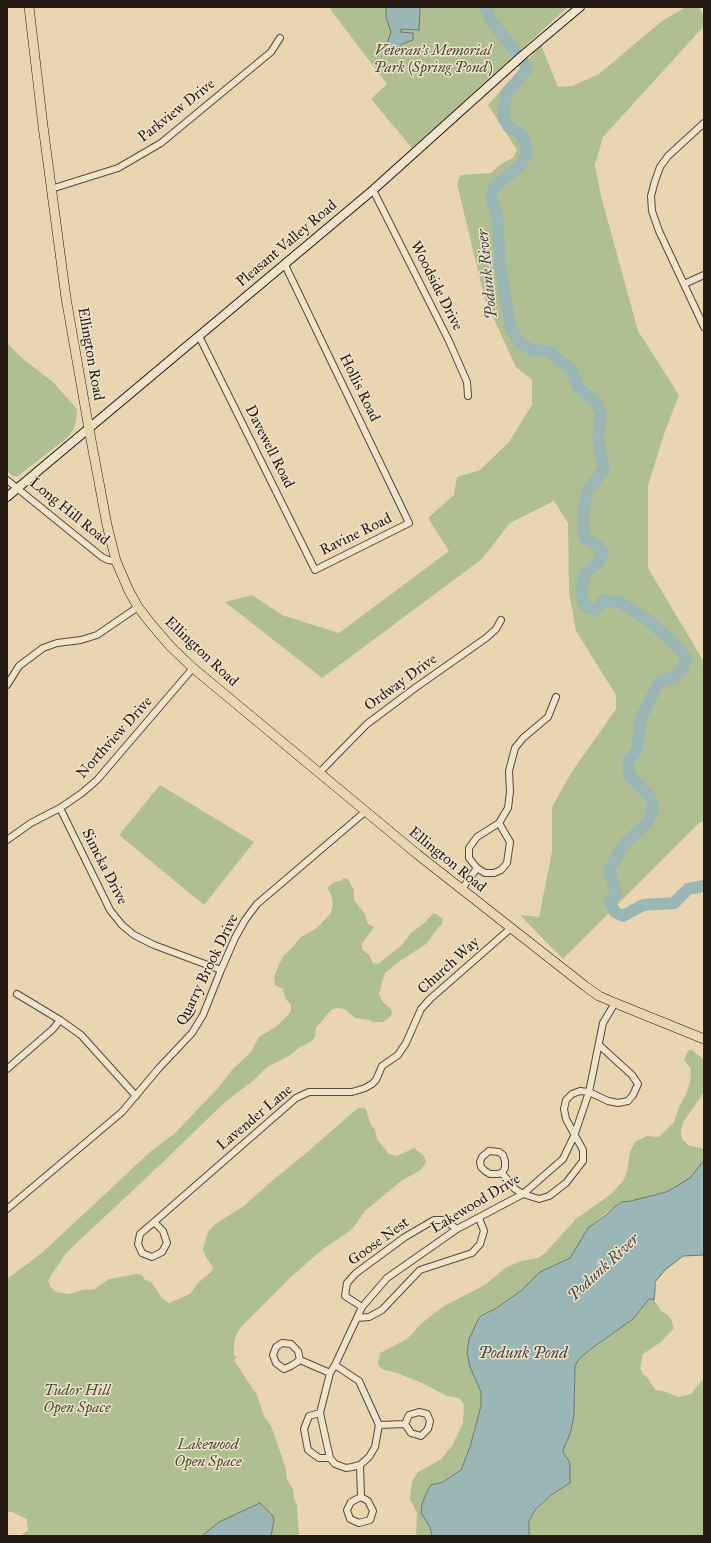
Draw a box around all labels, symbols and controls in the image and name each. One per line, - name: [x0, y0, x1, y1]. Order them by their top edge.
- park label: Veteran's Memorial Park (Spring Pond): [374, 42, 492, 77]
- street label: Parkview Drive: [135, 75, 219, 147]
- street label: Pleasant Valley Road: [233, 197, 341, 291]
- water label: Podunk River: [474, 228, 502, 320]
- street label: Woodside Drive: [406, 238, 466, 334]
- street label: Ellington Road: [73, 306, 107, 402]
- street label: Hollis Road: [335, 351, 383, 425]
- street label: Davewell Road: [240, 403, 298, 491]
- street label: Long Hill Road: [25, 474, 113, 550]
- street label: Ravine Road: [317, 510, 395, 560]
- street label: Ellington Road: [160, 613, 242, 691]
- street label: Ordway Drive: [361, 651, 441, 715]
- street label: Northview Drive: [73, 693, 157, 783]
- street label: Ellington Road: [405, 823, 489, 897]
- street label: Simcka Drive: [77, 826, 131, 908]
- street label: Quarry Brook Drive: [173, 911, 243, 1029]
- street label: Church Way: [415, 934, 483, 998]
- street label: Lavender Lane: [214, 1081, 296, 1155]
- street label: Lakewood Drive: [428, 1170, 524, 1238]
- street label: Goose Nest: [345, 1214, 413, 1270]
- water label: Podunk River: [564, 1230, 644, 1306]
- water label: Podunk Pond: [478, 1344, 568, 1364]
- park label: Tudor Hill Open Space: [44, 1382, 110, 1417]
- park label: Lakewood Open Space: [175, 1436, 241, 1471]

